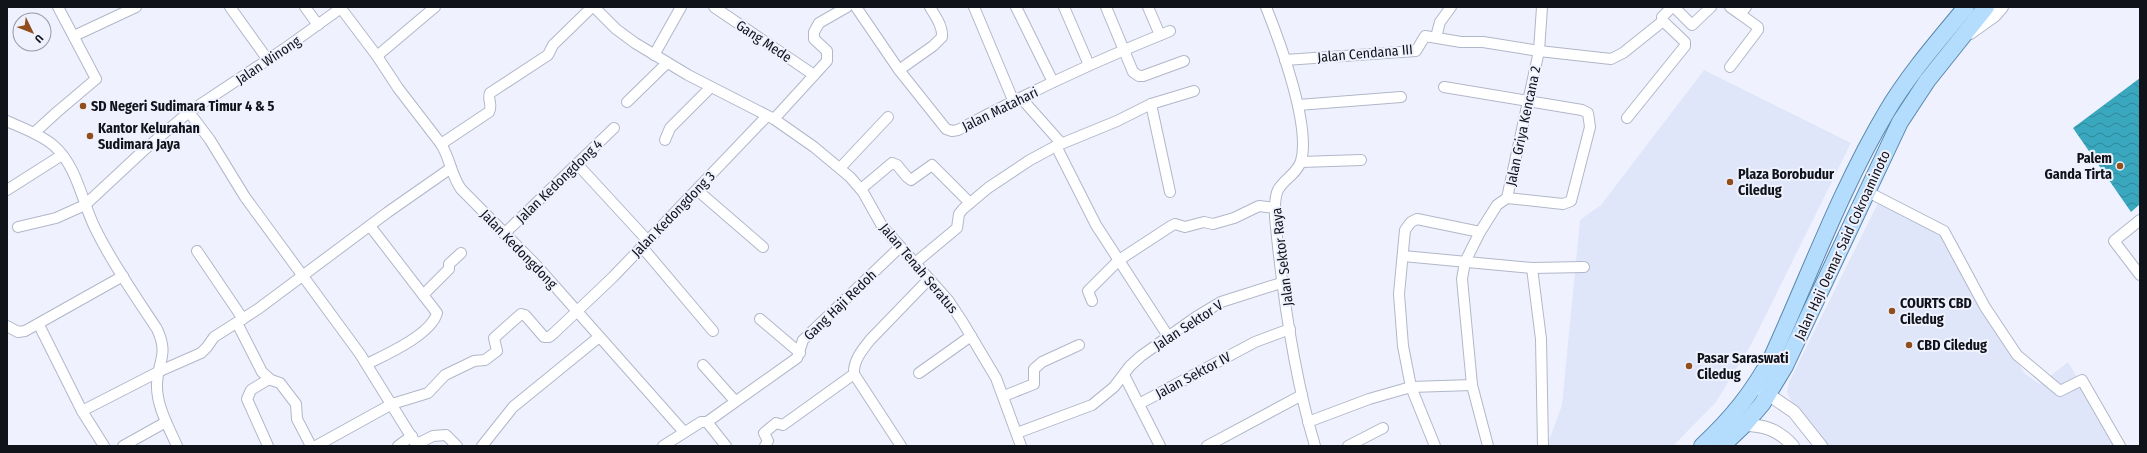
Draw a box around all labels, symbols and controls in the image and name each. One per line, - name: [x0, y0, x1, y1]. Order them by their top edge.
- north arrow: [12, 12, 52, 52]
- street label: Gang Mede: [733, 17, 795, 66]
- text: U: [32, 32, 46, 45]
- street label: Jalan Winong: [233, 32, 304, 88]
- street label: Jalan Cendana III: [1317, 41, 1413, 66]
- street label: Jalan Griya Kencana 2: [1502, 65, 1545, 188]
- street label: Jalan Matahari: [959, 84, 1041, 135]
- place label: SD Negeri Sudimara Timur 4 & 5: [91, 98, 275, 115]
- marker: SD Negeri Sudimara Timur 4 & 5: [78, 101, 88, 111]
- place label: Kantor Kelurahan Sudimara Jaya: [98, 120, 200, 153]
- marker: Kantor Kelurahan Sudimara Jaya: [85, 131, 95, 141]
- street label: Jalan Kedongdong 4: [513, 136, 606, 227]
- street label: Jalan Haji Oemar Said Cokroaminoto: [1791, 148, 1894, 343]
- place label: Palem Ganda Tirta: [2045, 150, 2112, 183]
- marker: Palem Ganda Tirta: [2115, 161, 2125, 171]
- place label: Plaza Borobudur Ciledug: [1738, 166, 1835, 199]
- street label: Jalan Kedongdong 3: [628, 168, 719, 261]
- marker: Plaza Borobudur Ciledug: [1725, 177, 1735, 187]
- street label: Jalan Kedongdong: [477, 206, 561, 293]
- street label: Jalan Sektor Raya: [1268, 207, 1297, 307]
- street label: Jalan Tenah Seratus: [876, 220, 961, 317]
- street label: Gang Haji Redoh: [801, 267, 880, 344]
- place label: COURTS CBD Ciledug: [1900, 295, 1972, 328]
- street label: Jalan Sektor V: [1150, 296, 1227, 354]
- marker: COURTS CBD Ciledug: [1887, 306, 1897, 316]
- place label: CBD Ciledug: [1917, 337, 1987, 354]
- marker: CBD Ciledug: [1904, 340, 1914, 350]
- street label: Jalan Sektor IV: [1153, 348, 1235, 402]
- place label: Pasar Saraswati Ciledug: [1697, 350, 1789, 383]
- marker: Pasar Saraswati Ciledug: [1684, 361, 1694, 371]

